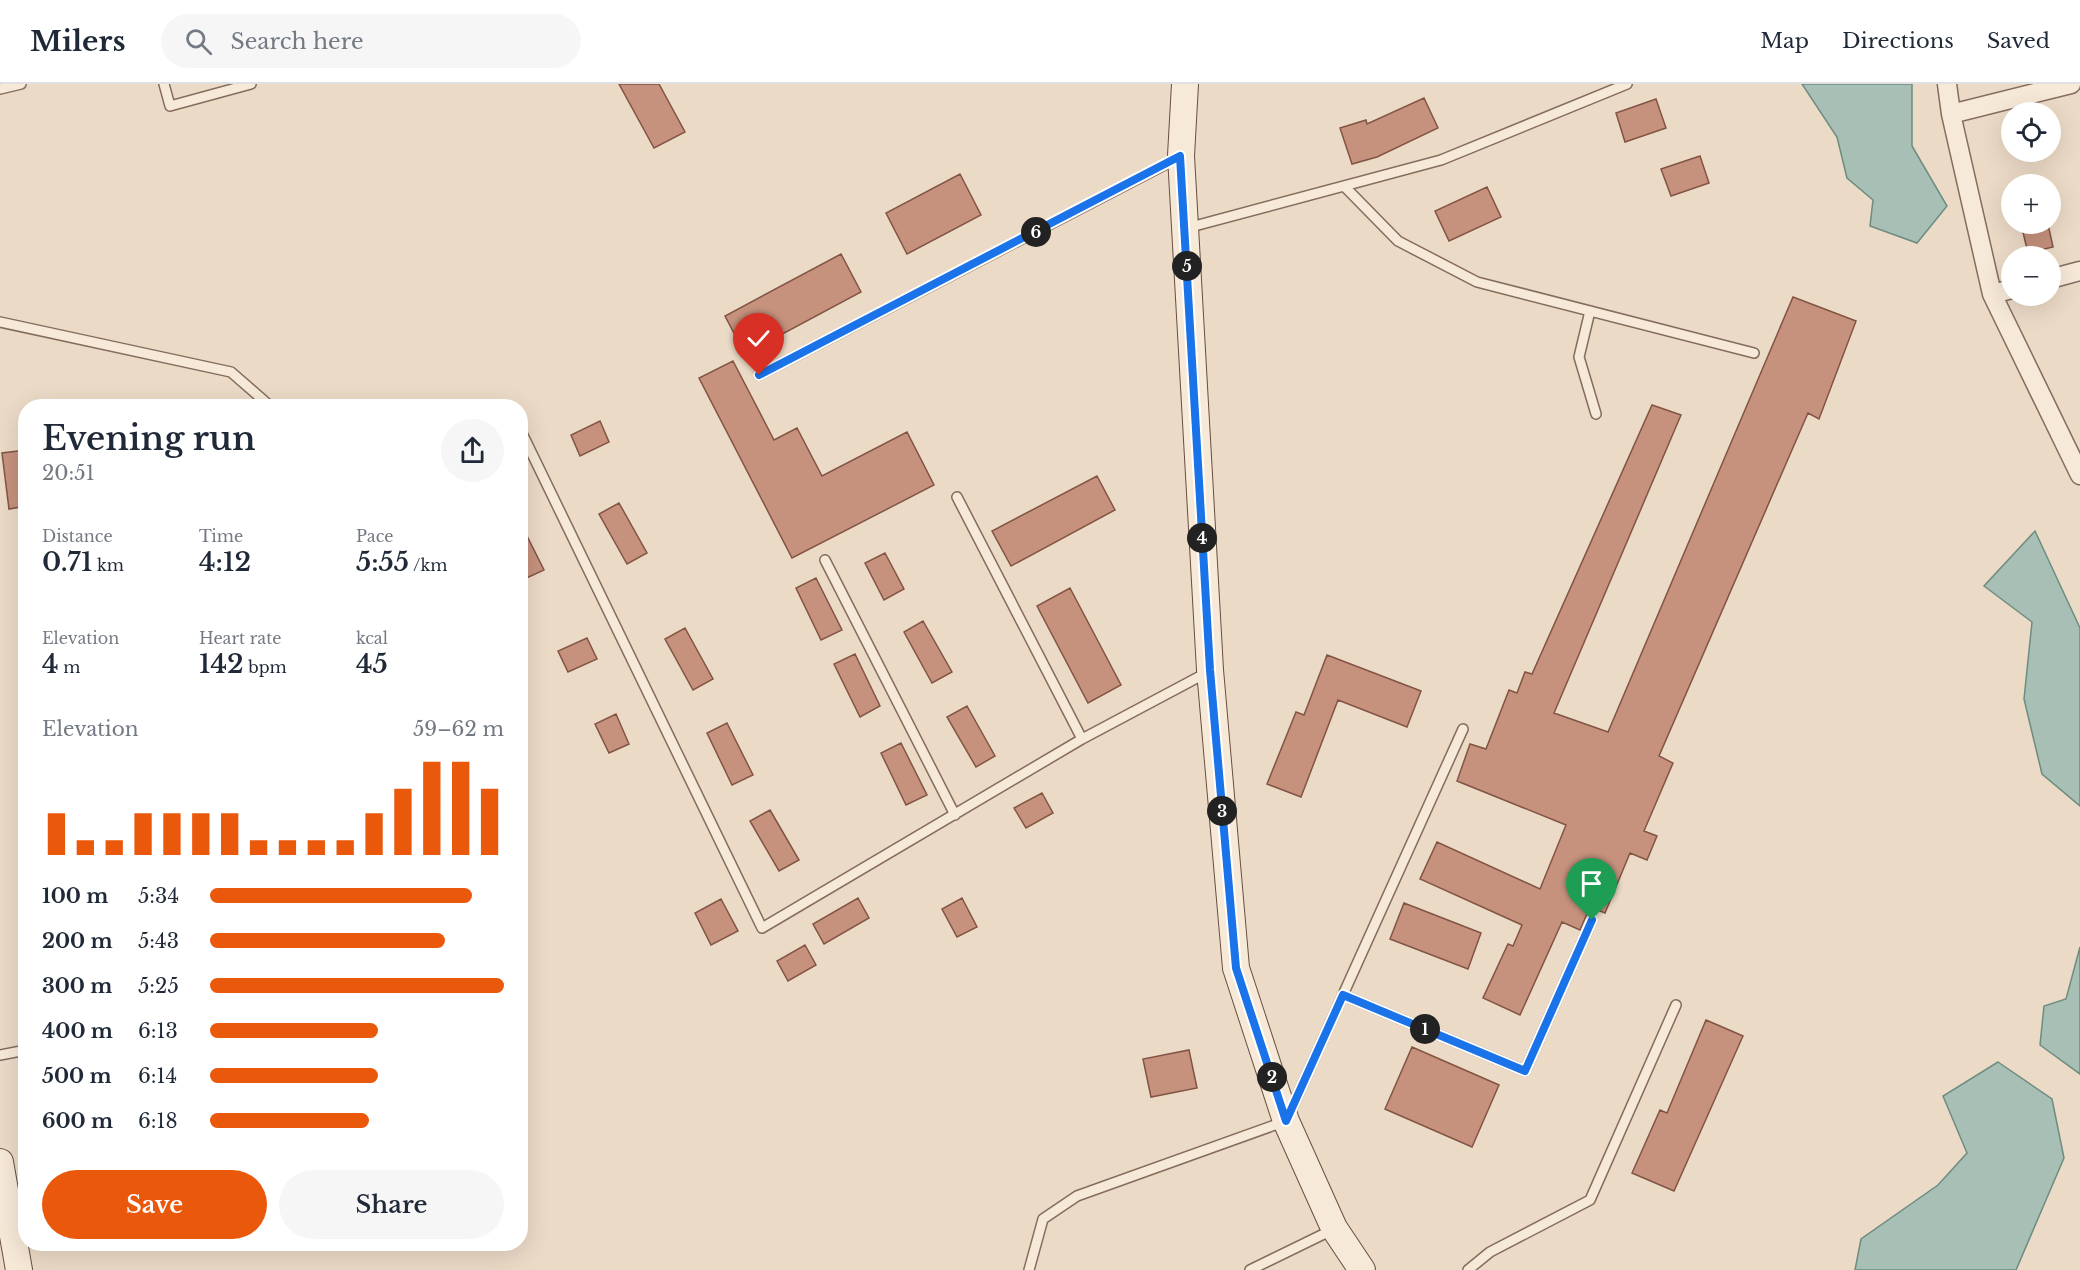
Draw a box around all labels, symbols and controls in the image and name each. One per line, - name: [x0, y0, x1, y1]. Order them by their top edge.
- search box: [161, 14, 581, 68]
- text: Milers: [30, 24, 125, 59]
- icon: search: [182, 25, 215, 58]
- text: Search here: [230, 28, 364, 55]
- text: Map: [1760, 28, 1809, 54]
- text: Directions: [1842, 28, 1954, 54]
- text: Saved: [1987, 28, 2050, 54]
- map controls: [2001, 102, 2061, 306]
- button: locate: [2001, 102, 2061, 162]
- button: +: [2001, 174, 2061, 234]
- pin: 6: [1021, 217, 1051, 247]
- text: 6: [1031, 222, 1041, 242]
- button: −: [2001, 246, 2061, 306]
- pin: 5: [1172, 251, 1202, 281]
- text: 5: [1182, 256, 1192, 276]
- pin: [733, 313, 784, 375]
- icon: check: [742, 322, 775, 355]
- text: Evening run: [42, 418, 256, 459]
- button: share: [441, 419, 504, 482]
- text: 20:51: [42, 461, 95, 485]
- pin: 4: [1187, 523, 1217, 553]
- text: Distance: [42, 526, 113, 546]
- text: Time: [199, 526, 243, 546]
- text: Pace: [356, 526, 393, 546]
- text: 4: [1197, 528, 1207, 548]
- text: 0.71: [42, 546, 92, 578]
- text: 4:12: [199, 546, 251, 578]
- text: 5:55: [356, 546, 409, 578]
- text: km: [92, 555, 124, 575]
- text: /km: [409, 555, 447, 575]
- text: Elevation: [42, 628, 119, 648]
- text: Heart rate: [199, 628, 281, 648]
- text: kcal: [356, 628, 388, 648]
- text: 4: [42, 648, 59, 680]
- text: 142: [199, 648, 244, 680]
- text: 45: [356, 648, 388, 680]
- text: m: [59, 657, 80, 677]
- text: bpm: [244, 657, 287, 677]
- text: Elevation: [42, 717, 139, 741]
- text: 59–62 m: [413, 717, 504, 741]
- pin: 3: [1207, 796, 1237, 826]
- text: 3: [1217, 801, 1227, 821]
- pin: [1566, 858, 1617, 920]
- icon: arrive: [1575, 867, 1608, 900]
- text: 100 m: [42, 884, 108, 908]
- text: 5:34: [138, 884, 179, 908]
- text: 200 m: [42, 929, 113, 953]
- text: 5:43: [138, 929, 179, 953]
- text: 300 m: [42, 974, 112, 998]
- text: 5:25: [138, 974, 179, 998]
- pin: 1: [1410, 1014, 1440, 1044]
- text: 400 m: [42, 1019, 113, 1043]
- text: 6:13: [138, 1019, 178, 1043]
- text: 1: [1422, 1019, 1428, 1039]
- pin: 2: [1257, 1062, 1287, 1092]
- text: 500 m: [42, 1064, 112, 1088]
- text: 6:14: [138, 1064, 177, 1088]
- text: 2: [1267, 1067, 1277, 1087]
- text: 600 m: [42, 1109, 113, 1133]
- text: 6:18: [138, 1109, 178, 1133]
- button: Save: [42, 1170, 267, 1239]
- button: Share: [279, 1170, 504, 1239]

